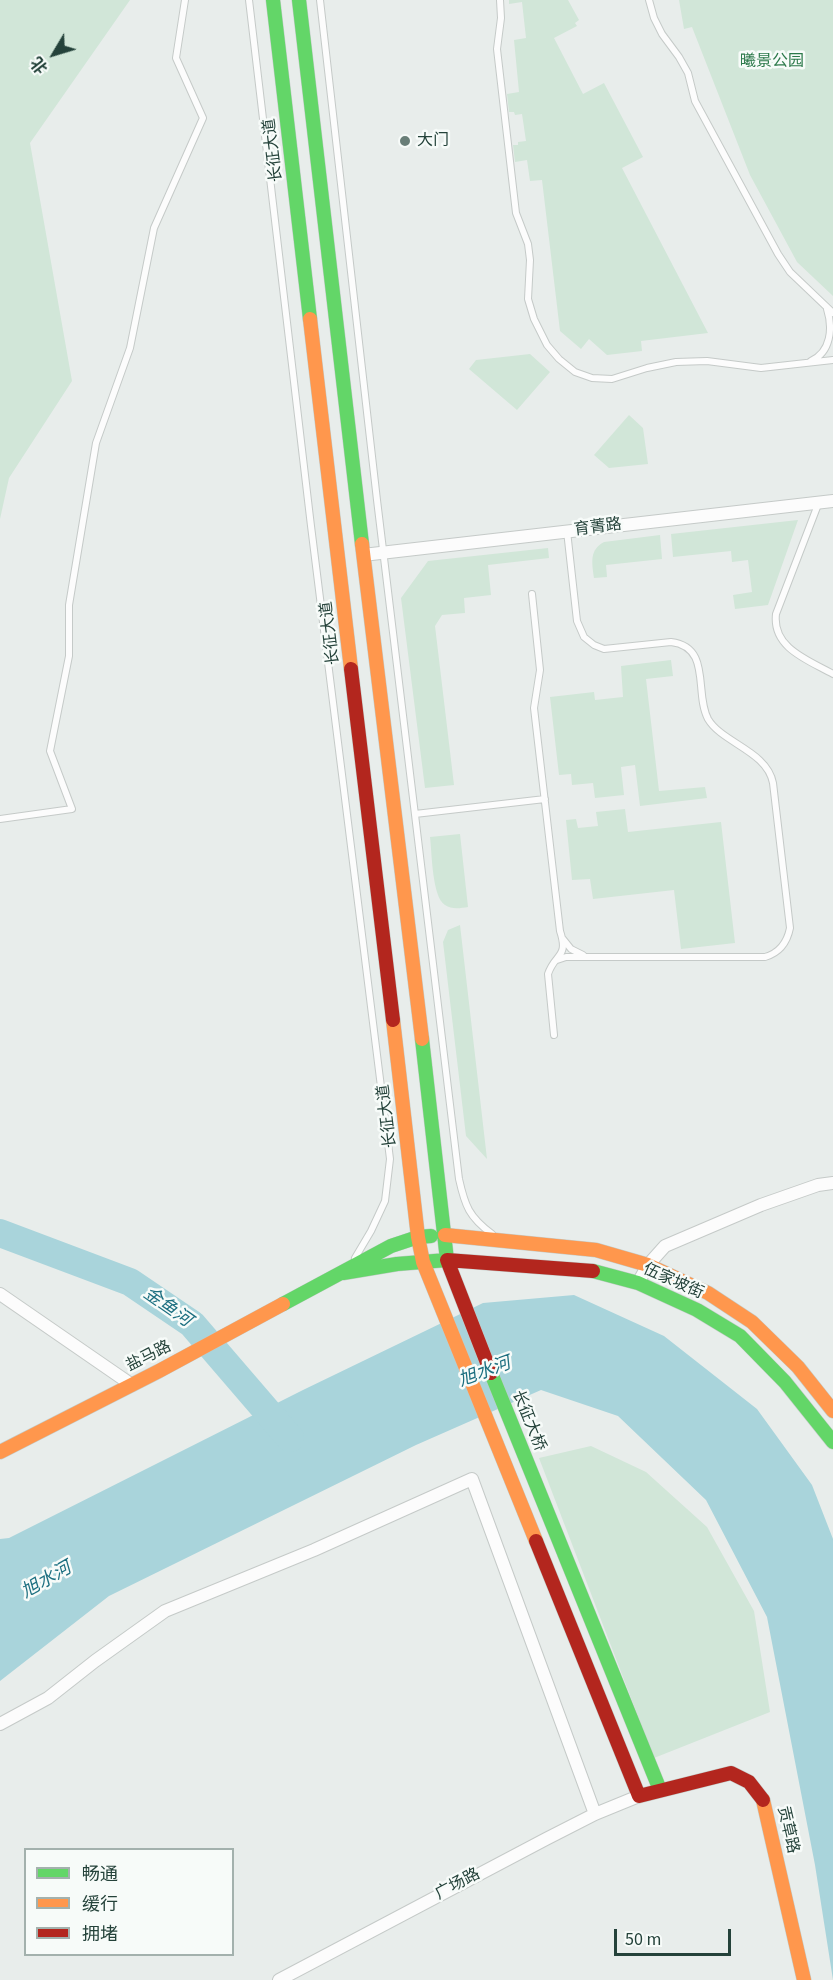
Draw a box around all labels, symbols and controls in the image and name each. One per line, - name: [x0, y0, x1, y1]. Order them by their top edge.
- north arrow: [24, 24, 84, 84]
- text: 北: [26, 52, 53, 78]
- park label: 曦景公园: [740, 52, 804, 72]
- street label: 长征大道: [261, 117, 287, 183]
- place label: 大门: [417, 131, 449, 151]
- marker: 大门: [398, 134, 412, 148]
- street label: 育菁路: [573, 516, 623, 540]
- street label: 长征大道: [318, 600, 344, 666]
- street label: 长征大道: [375, 1083, 401, 1149]
- street label: 伍家坡街: [640, 1260, 706, 1304]
- water label: 金鱼河: [139, 1284, 195, 1332]
- street label: 盐马路: [123, 1338, 175, 1376]
- water label: 旭水河: [456, 1354, 514, 1392]
- street label: 长征大桥: [507, 1388, 549, 1454]
- water label: 旭水河: [18, 1558, 76, 1604]
- street label: 贡草路: [772, 1804, 802, 1856]
- legend: [24, 1848, 234, 1956]
- text: 畅通: [82, 1862, 118, 1887]
- street label: 广场路: [432, 1865, 484, 1905]
- text: 缓行: [82, 1892, 118, 1917]
- scale bar: [617, 1917, 734, 1955]
- text: 拥堵: [82, 1922, 118, 1947]
- text: 50 m: [625, 1927, 661, 1952]

